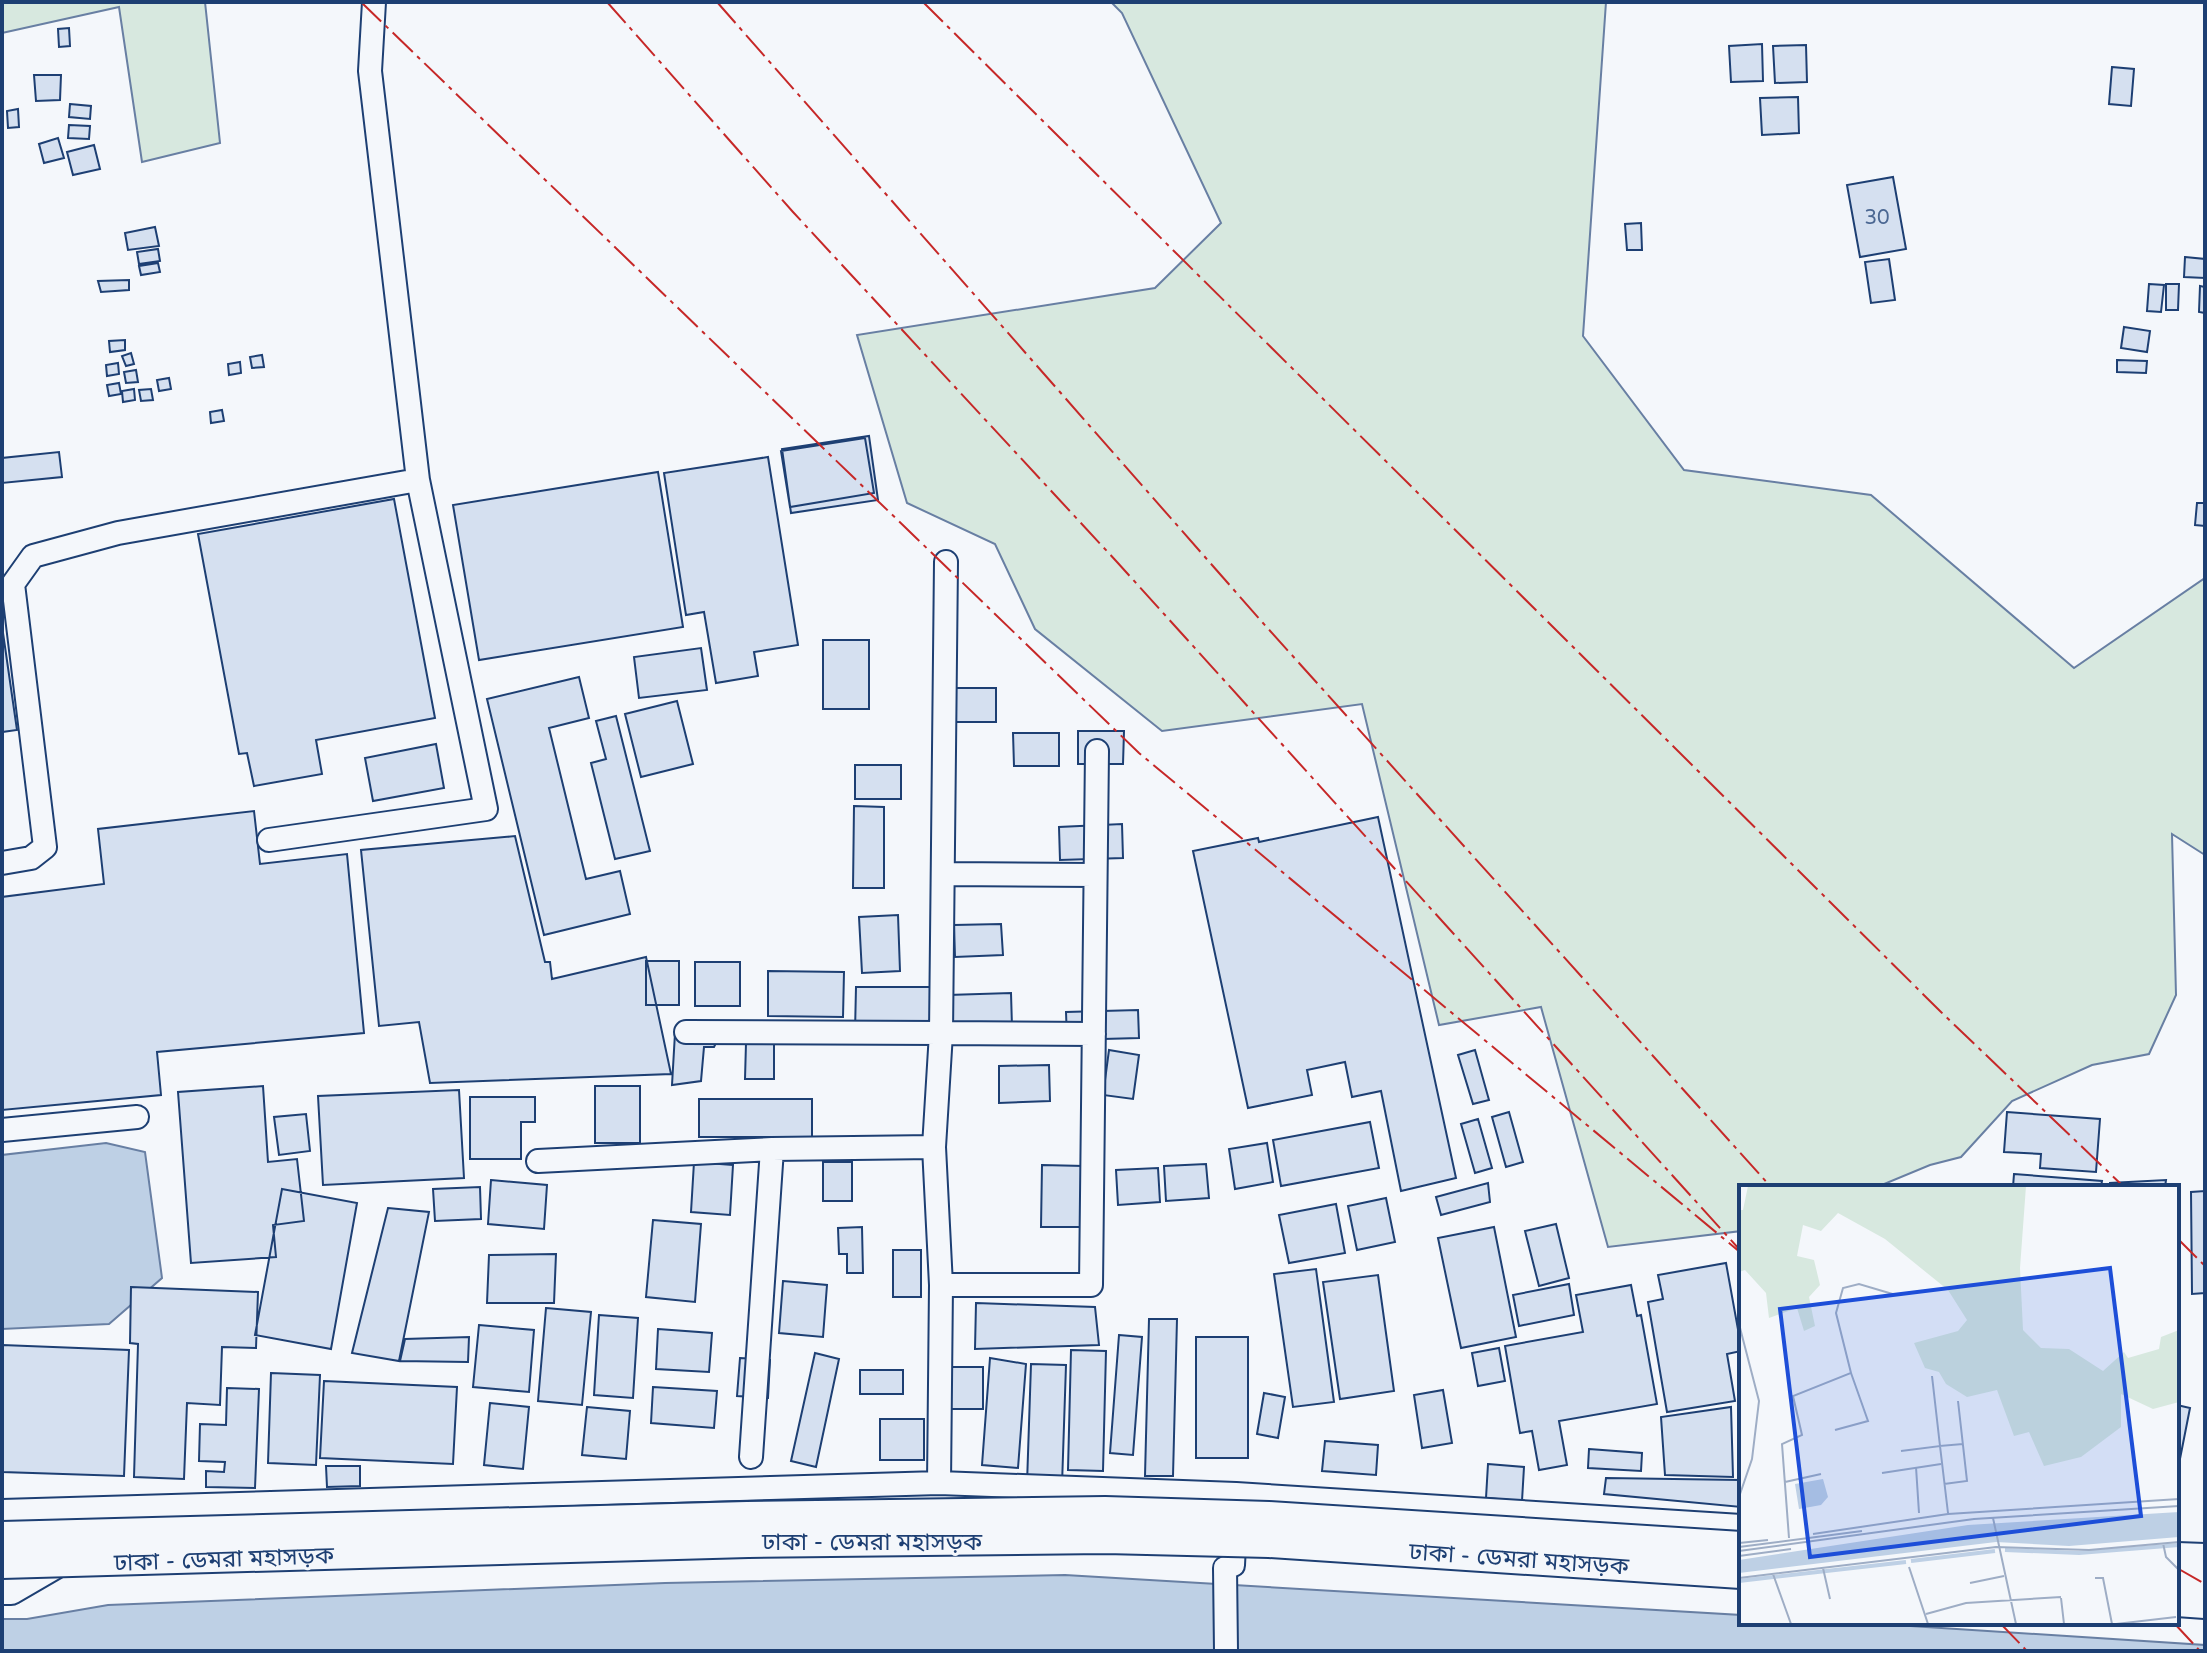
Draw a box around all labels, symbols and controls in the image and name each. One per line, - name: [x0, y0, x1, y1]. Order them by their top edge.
- house number: 30: [1864, 206, 1890, 230]
- inset map: [1739, 1185, 2179, 1625]
- street label: ঢাকা - ডেমরা মহাসড়ক: [761, 1528, 983, 1557]
- street label: ঢাকা - ডেমরা মহাসড়ক: [1407, 1537, 1630, 1582]
- street label: ঢাকা - ডেমরা মহাসড়ক: [112, 1541, 335, 1578]

